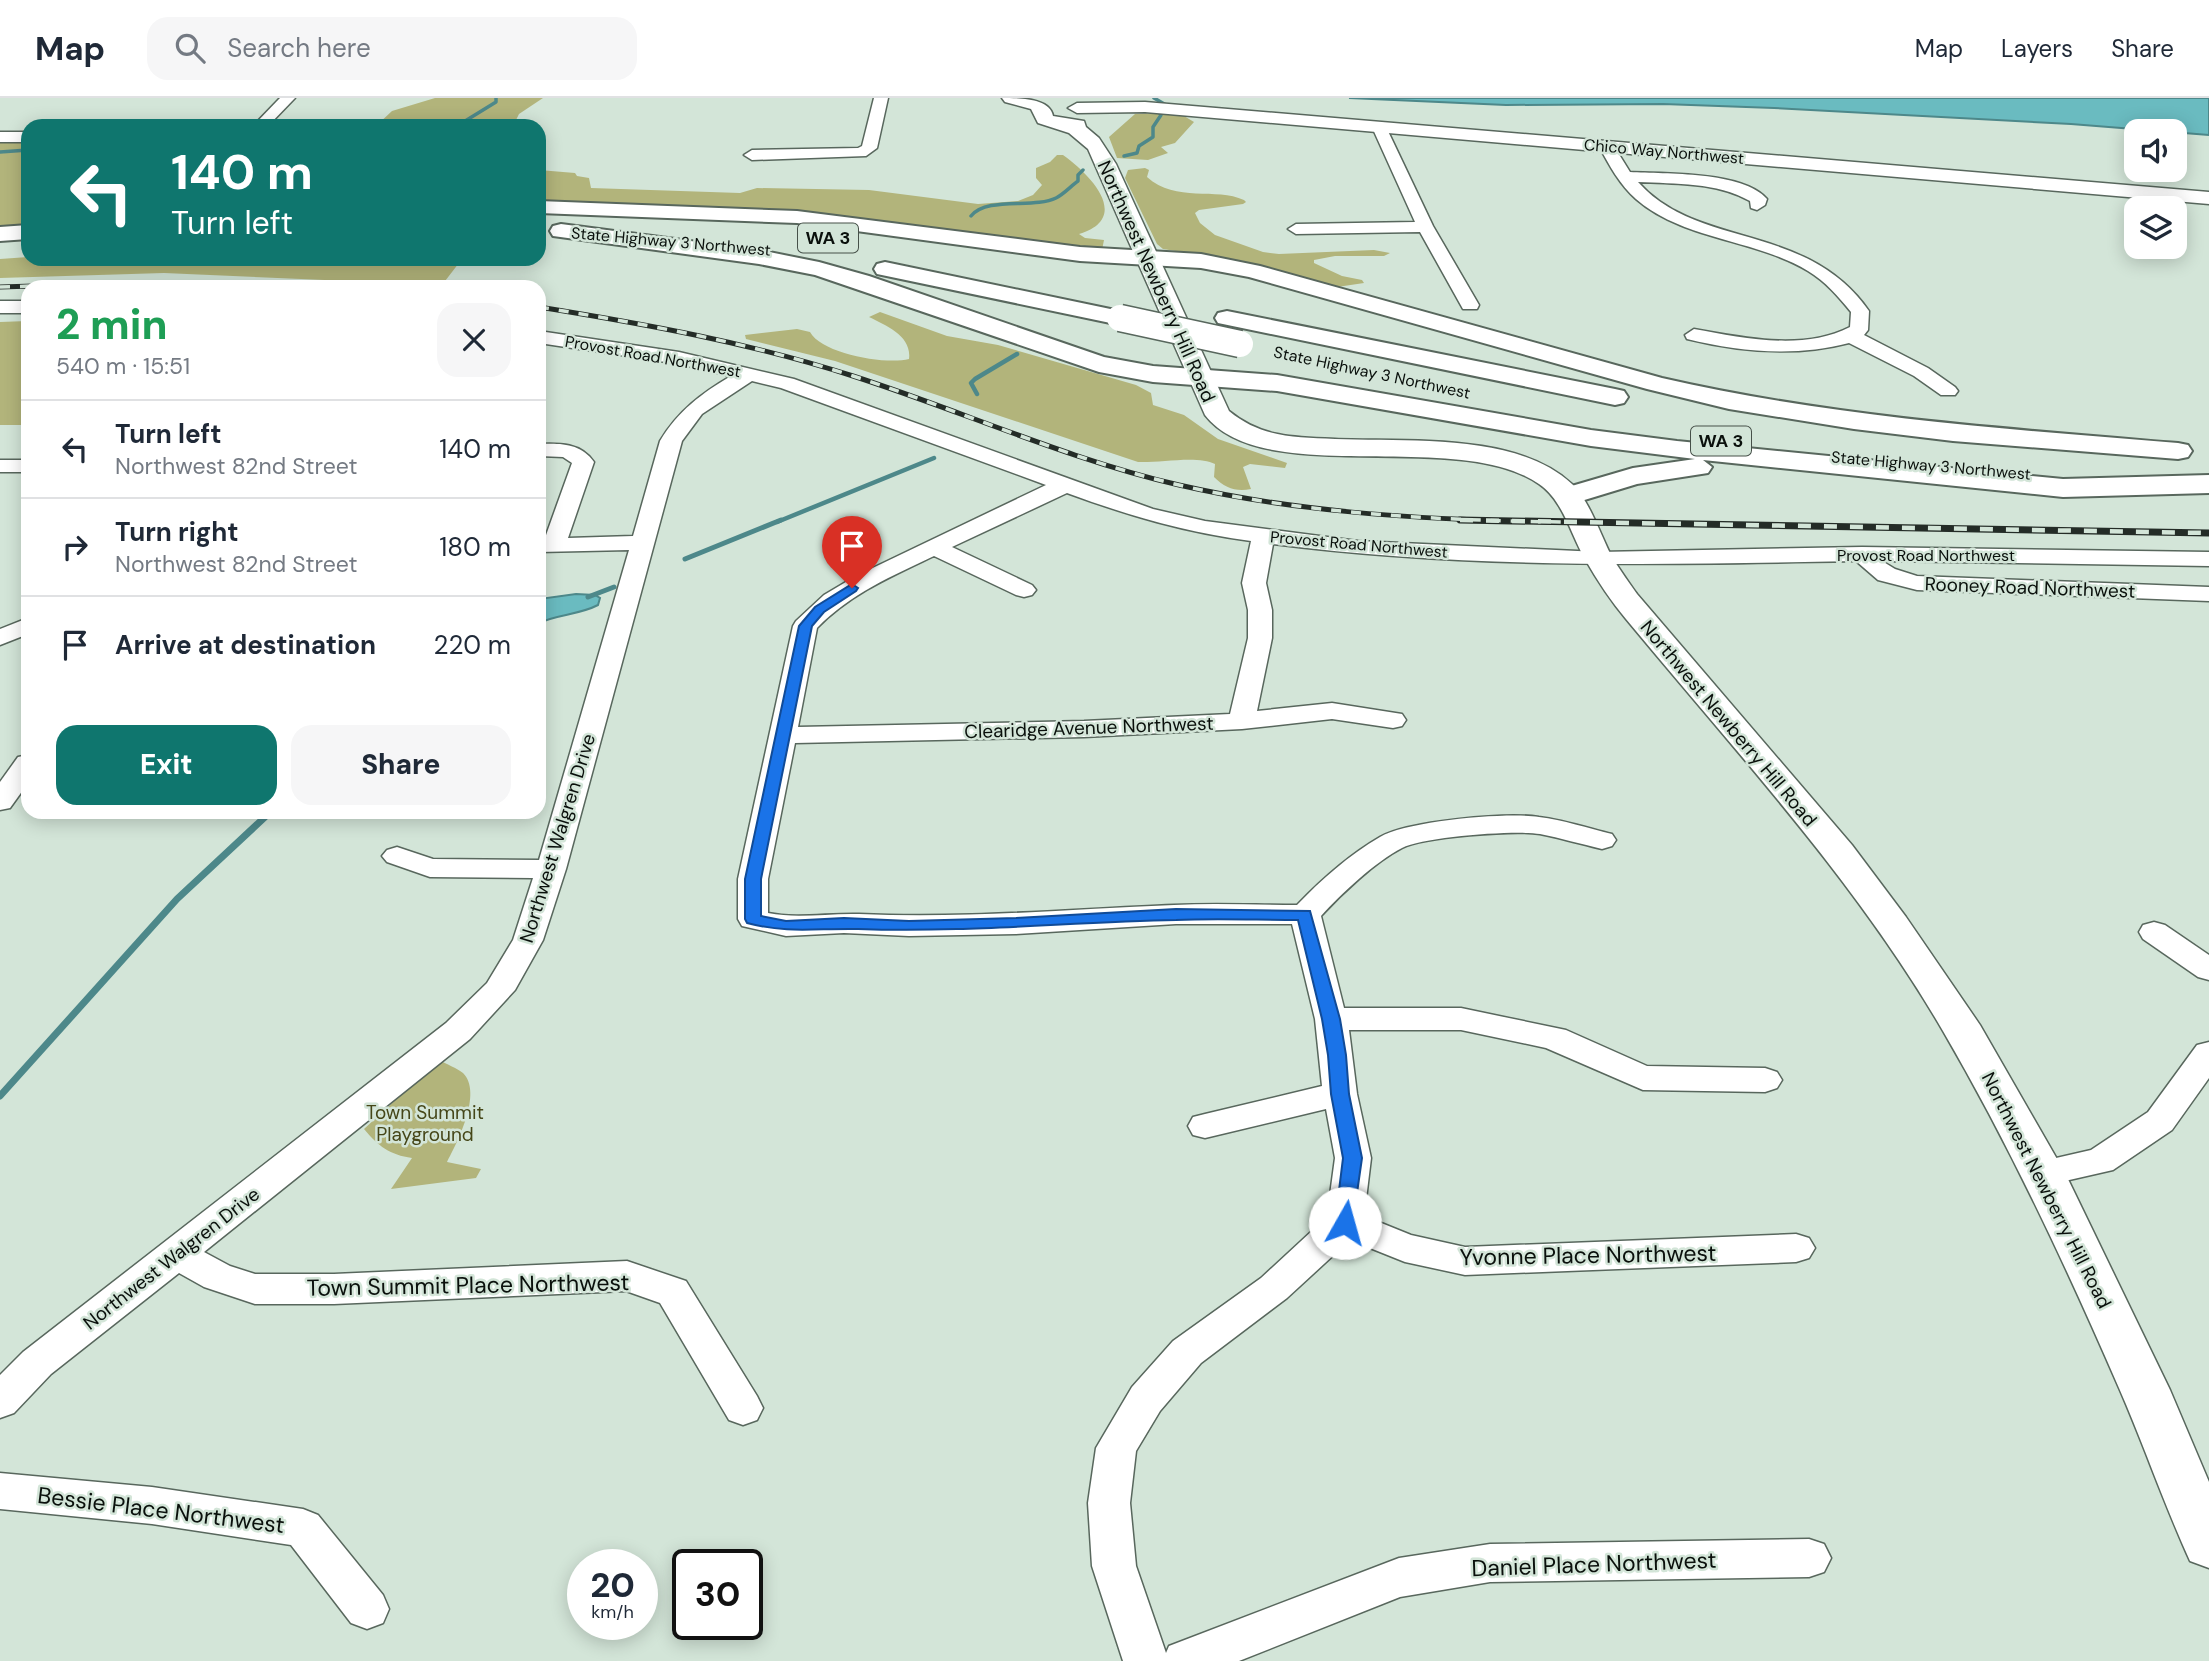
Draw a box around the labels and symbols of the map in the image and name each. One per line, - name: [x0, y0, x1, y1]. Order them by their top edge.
- street label: Chico Way Northwest: [1583, 134, 1745, 169]
- street label: Northwest Newberry Hill Road: [1092, 156, 1221, 406]
- street label: State Highway 3 Northwest: [570, 222, 772, 261]
- road number: WA 3: [798, 223, 858, 252]
- street label: Provost Road Northwest: [563, 331, 742, 382]
- street label: State Highway 3 Northwest: [1272, 341, 1472, 404]
- road number: WA 3: [1691, 426, 1751, 456]
- street label: State Highway 3 Northwest: [1830, 446, 2032, 485]
- pin: [822, 516, 882, 588]
- street label: Provost Road Northwest: [1269, 526, 1449, 563]
- street label: Provost Road Northwest: [1837, 545, 2015, 566]
- street label: Rooney Road Northwest: [1924, 571, 2136, 604]
- street label: Northwest Newberry Hill Road: [1635, 615, 1822, 832]
- street label: Clearidge Avenue Northwest: [964, 711, 1214, 744]
- street label: Northwest Walgren Drive: [514, 731, 601, 946]
- street label: Northwest Newberry Hill Road: [1976, 1068, 2117, 1313]
- park label: Town Summit Playground: [366, 1100, 484, 1147]
- street label: Northwest Walgren Drive: [78, 1182, 265, 1335]
- position arrow: [1308, 1186, 1382, 1260]
- street label: Yvonne Place Northwest: [1459, 1238, 1717, 1272]
- street label: Town Summit Place Northwest: [306, 1267, 630, 1303]
- street label: Bessie Place Northwest: [36, 1480, 286, 1540]
- street label: Daniel Place Northwest: [1471, 1545, 1717, 1583]
- speed limit sign: 30: [672, 1549, 763, 1640]

